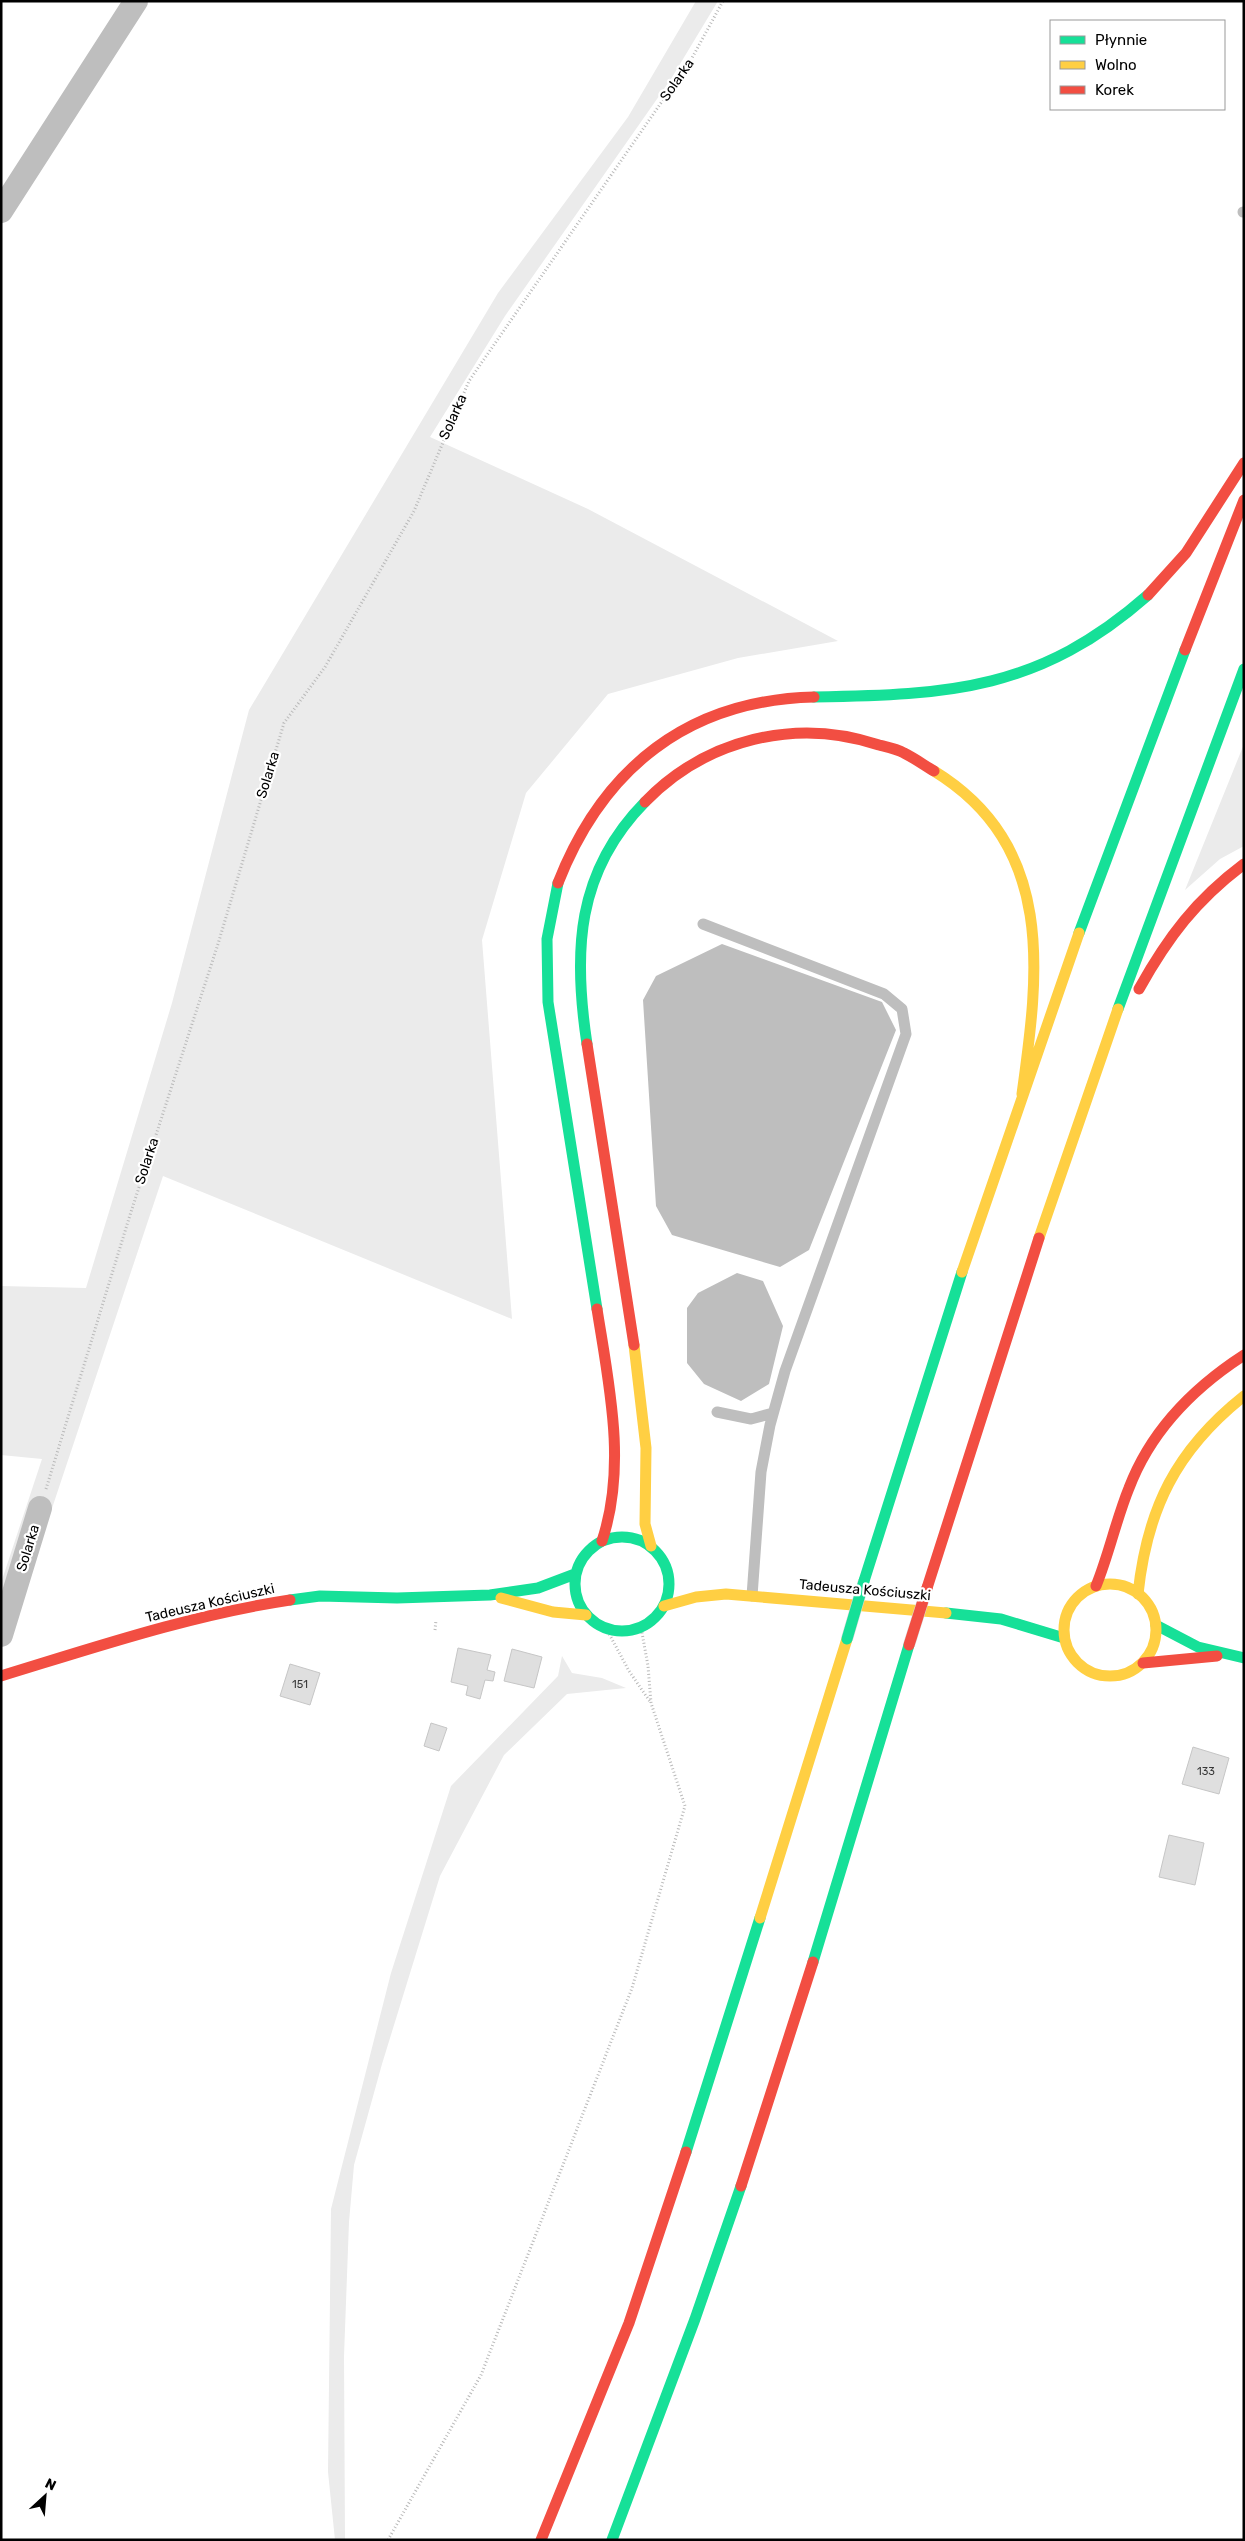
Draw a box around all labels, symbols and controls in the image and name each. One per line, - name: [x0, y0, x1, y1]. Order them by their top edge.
- legend: [1050, 20, 1225, 110]
- text: Płynnie: [1095, 31, 1147, 49]
- street label: Solarka: [656, 55, 698, 105]
- text: Wolno: [1095, 56, 1137, 74]
- text: Korek: [1095, 81, 1134, 99]
- street label: Solarka: [435, 392, 471, 442]
- street label: Solarka: [253, 750, 283, 800]
- street label: Solarka: [131, 1136, 163, 1186]
- street label: Solarka: [13, 1523, 43, 1573]
- street label: Tadeusza Kościuszki: [798, 1576, 932, 1604]
- street label: Tadeusza Kościuszki: [144, 1580, 276, 1626]
- house number: 151: [292, 1678, 308, 1691]
- house number: 133: [1197, 1765, 1215, 1778]
- north arrow: [20, 2471, 70, 2521]
- text: N: [42, 2475, 59, 2495]

